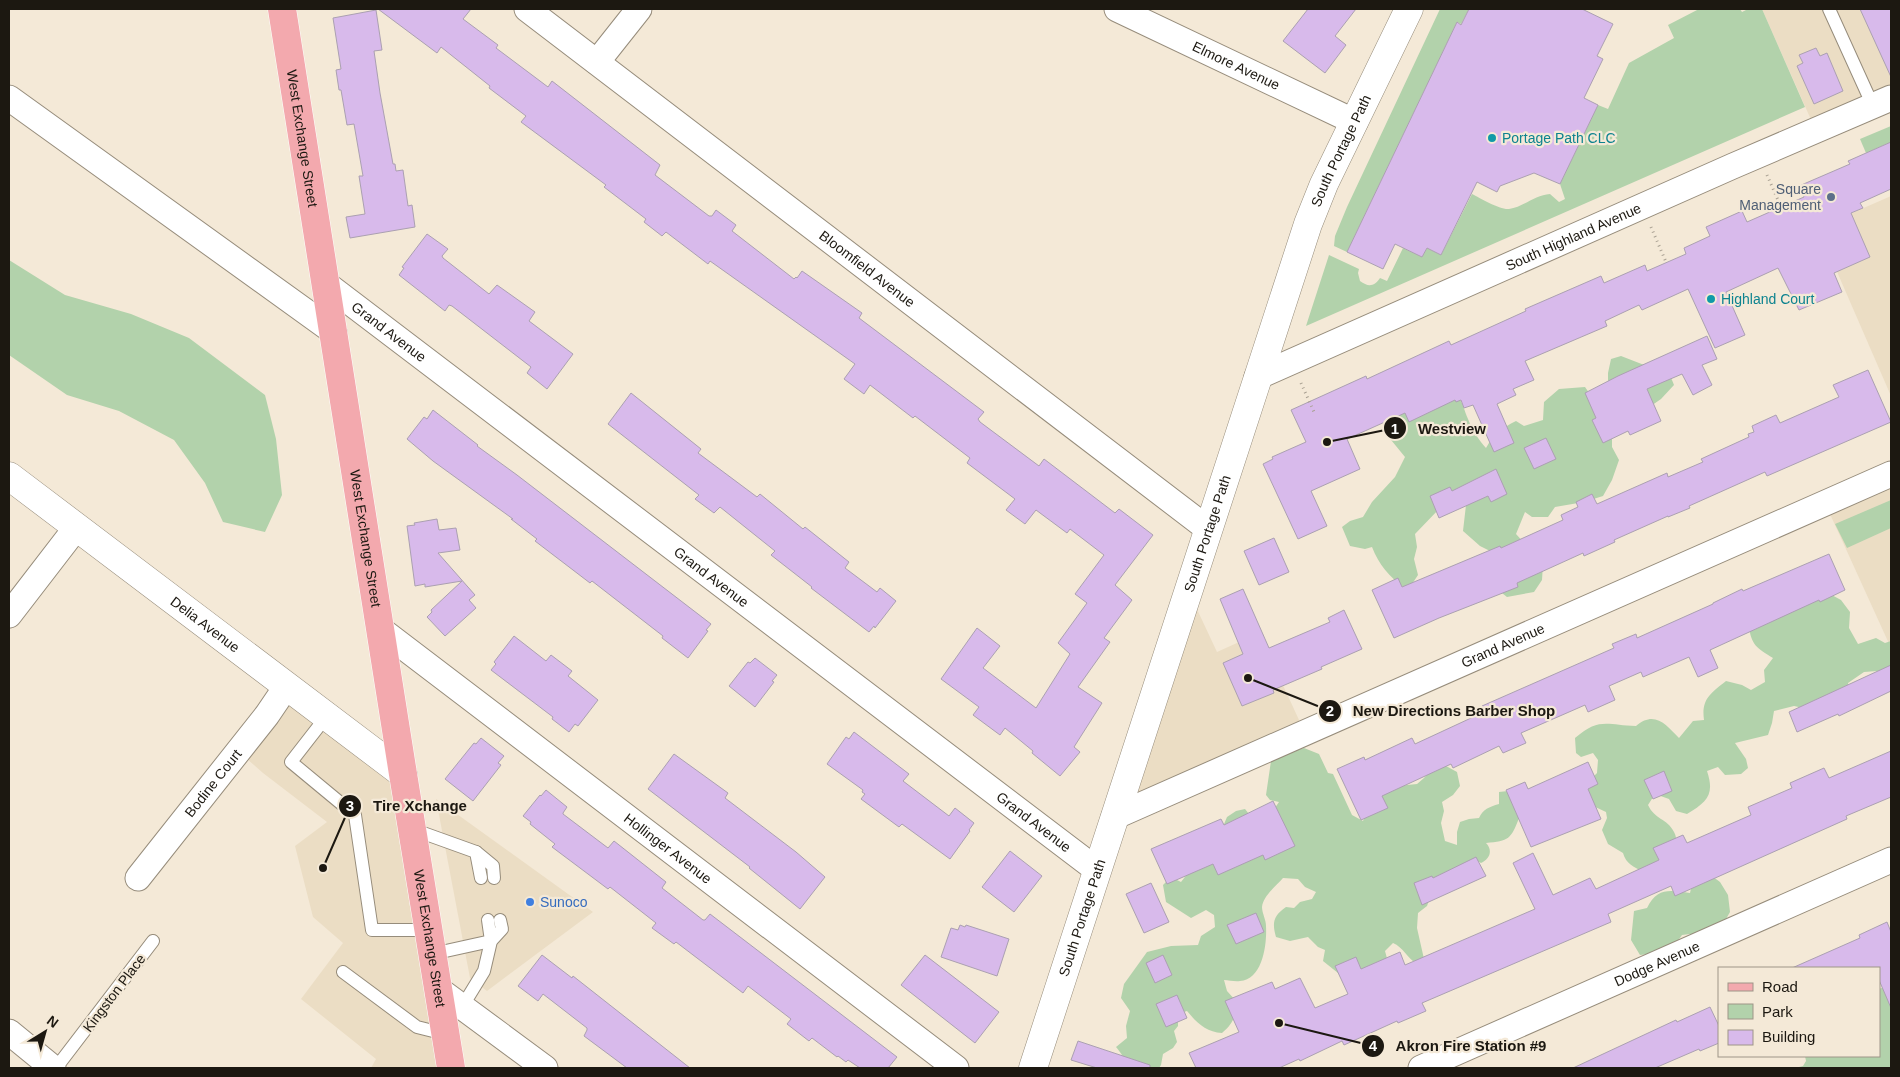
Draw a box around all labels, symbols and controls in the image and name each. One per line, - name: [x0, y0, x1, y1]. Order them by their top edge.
- street label: Elmore Avenue: [1190, 38, 1283, 93]
- street label: West Exchange Street: [284, 68, 321, 208]
- street label: South Portage Path: [1308, 92, 1374, 209]
- place label: Portage Path CLC: [1502, 130, 1616, 146]
- marker: Portage Path CLC: [1486, 132, 1498, 144]
- place label: Square Management: [1739, 181, 1821, 213]
- marker: Square Management: [1825, 191, 1837, 203]
- street label: South Highland Avenue: [1503, 200, 1644, 274]
- street label: Bloomfield Avenue: [816, 227, 918, 310]
- place label: Highland Court: [1721, 291, 1814, 307]
- marker: Highland Court: [1705, 293, 1717, 305]
- street label: Grand Avenue: [348, 298, 429, 365]
- callout: Westview: [1383, 413, 1496, 443]
- text: 1: [1391, 420, 1399, 437]
- text: Westview: [1418, 420, 1486, 437]
- street label: West Exchange Street: [347, 468, 385, 609]
- street label: South Portage Path: [1181, 473, 1234, 594]
- street label: Grand Avenue: [671, 543, 752, 610]
- street label: Delia Avenue: [168, 593, 243, 656]
- street label: Grand Avenue: [1459, 620, 1547, 671]
- callout: New Directions Barber Shop: [1318, 696, 1565, 726]
- text: 2: [1326, 702, 1334, 719]
- text: New Directions Barber Shop: [1353, 702, 1555, 719]
- street label: Bodine Court: [181, 746, 245, 820]
- street label: Grand Avenue: [993, 789, 1074, 855]
- callout: Tire Xchange: [338, 791, 477, 821]
- text: 3: [346, 797, 354, 814]
- text: Tire Xchange: [373, 797, 467, 814]
- street label: Hollinger Avenue: [621, 810, 715, 887]
- street label: South Portage Path: [1055, 857, 1109, 978]
- street label: West Exchange Street: [411, 868, 449, 1008]
- place label: Sunoco: [540, 894, 588, 910]
- marker: Sunoco: [524, 896, 536, 908]
- street label: Dodge Avenue: [1612, 938, 1702, 989]
- street label: Kingston Place: [80, 951, 149, 1035]
- legend: [1718, 967, 1880, 1057]
- text: Road: [1762, 978, 1798, 995]
- text: Park: [1762, 1003, 1793, 1020]
- north arrow: [20, 1007, 70, 1057]
- text: N: [44, 1012, 62, 1031]
- text: Building: [1762, 1028, 1815, 1045]
- callout: Akron Fire Station #9: [1361, 1031, 1557, 1061]
- text: 4: [1369, 1037, 1378, 1054]
- text: Akron Fire Station #9: [1396, 1037, 1546, 1054]

